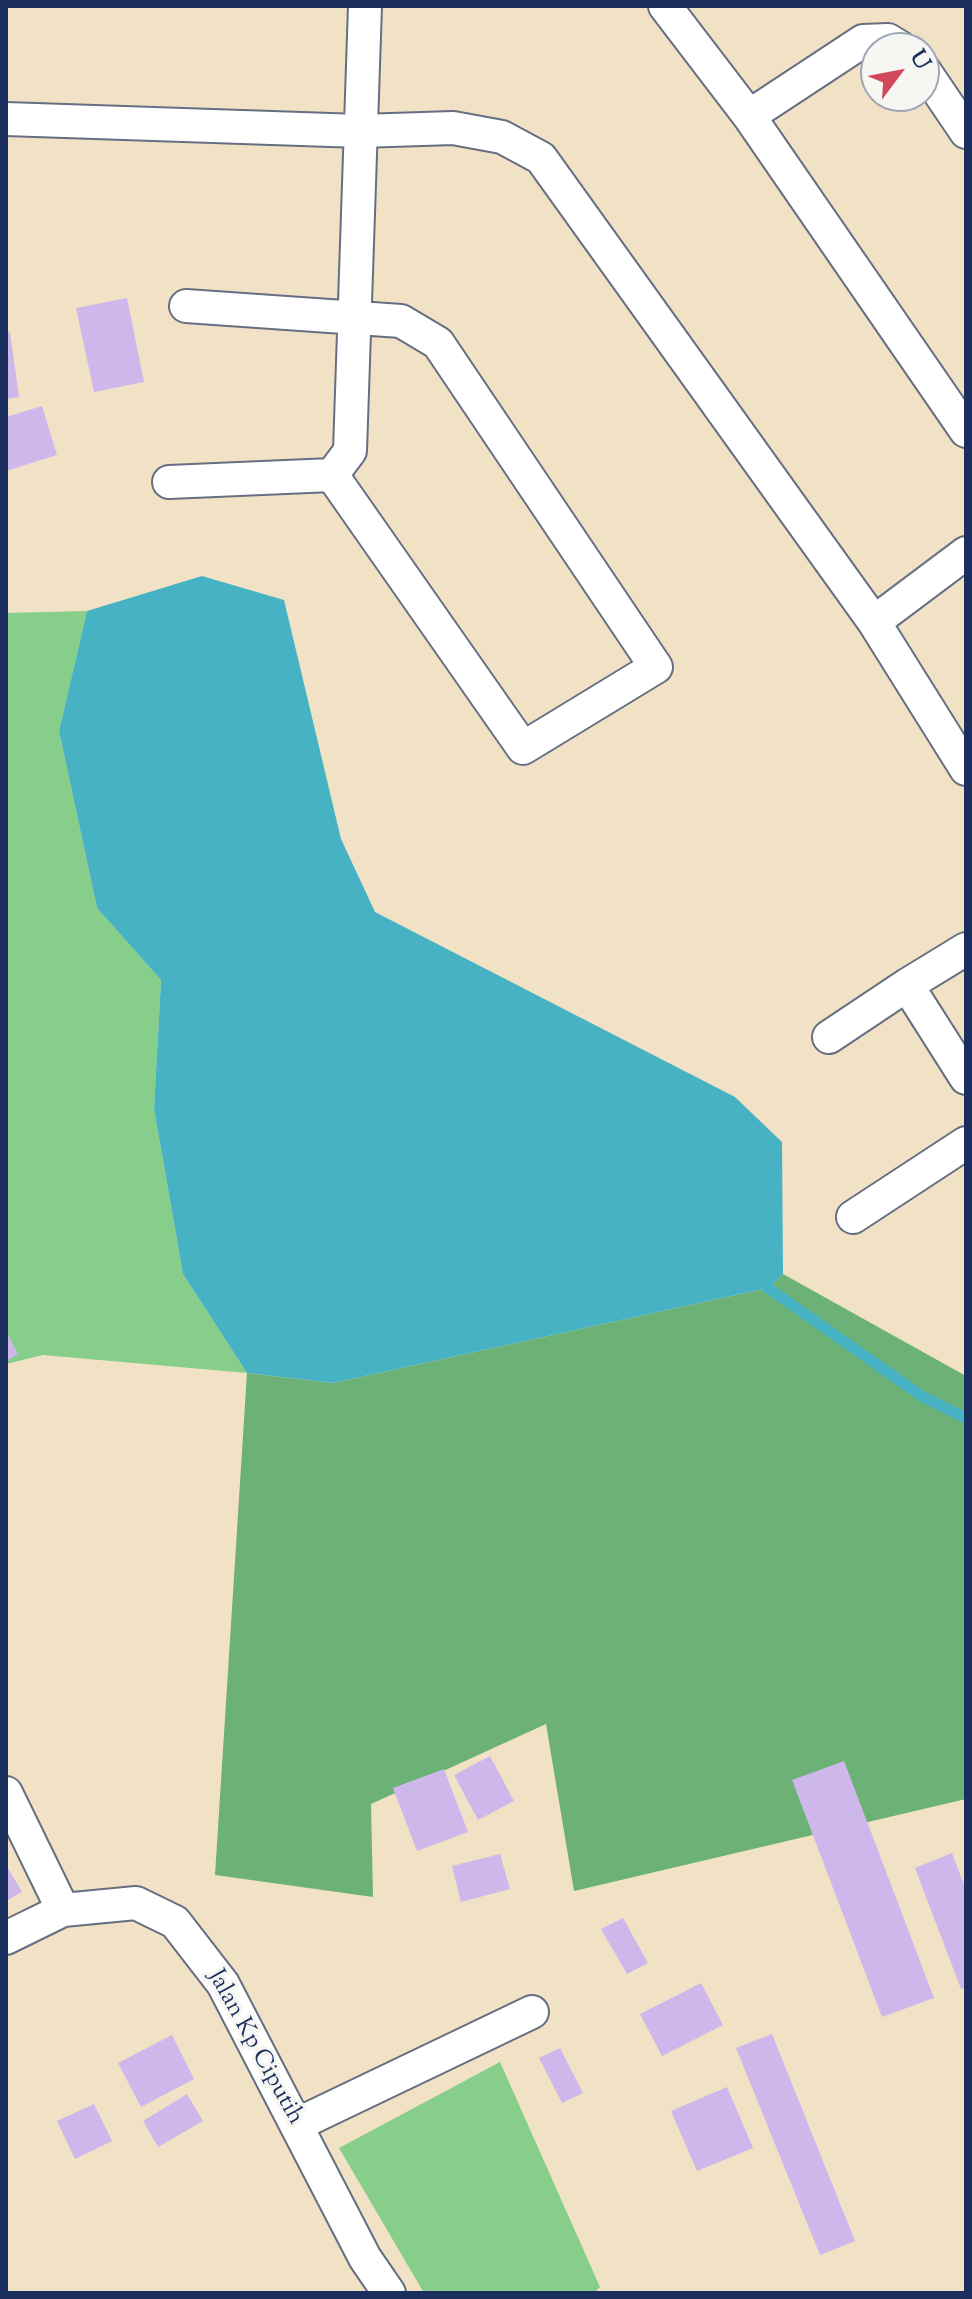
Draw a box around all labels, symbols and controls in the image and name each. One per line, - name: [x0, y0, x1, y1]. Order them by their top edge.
- north arrow: [860, 32, 940, 112]
- text: U: [900, 44, 937, 76]
- street label: Jalan Kp Ciputih: [200, 1966, 308, 2130]

